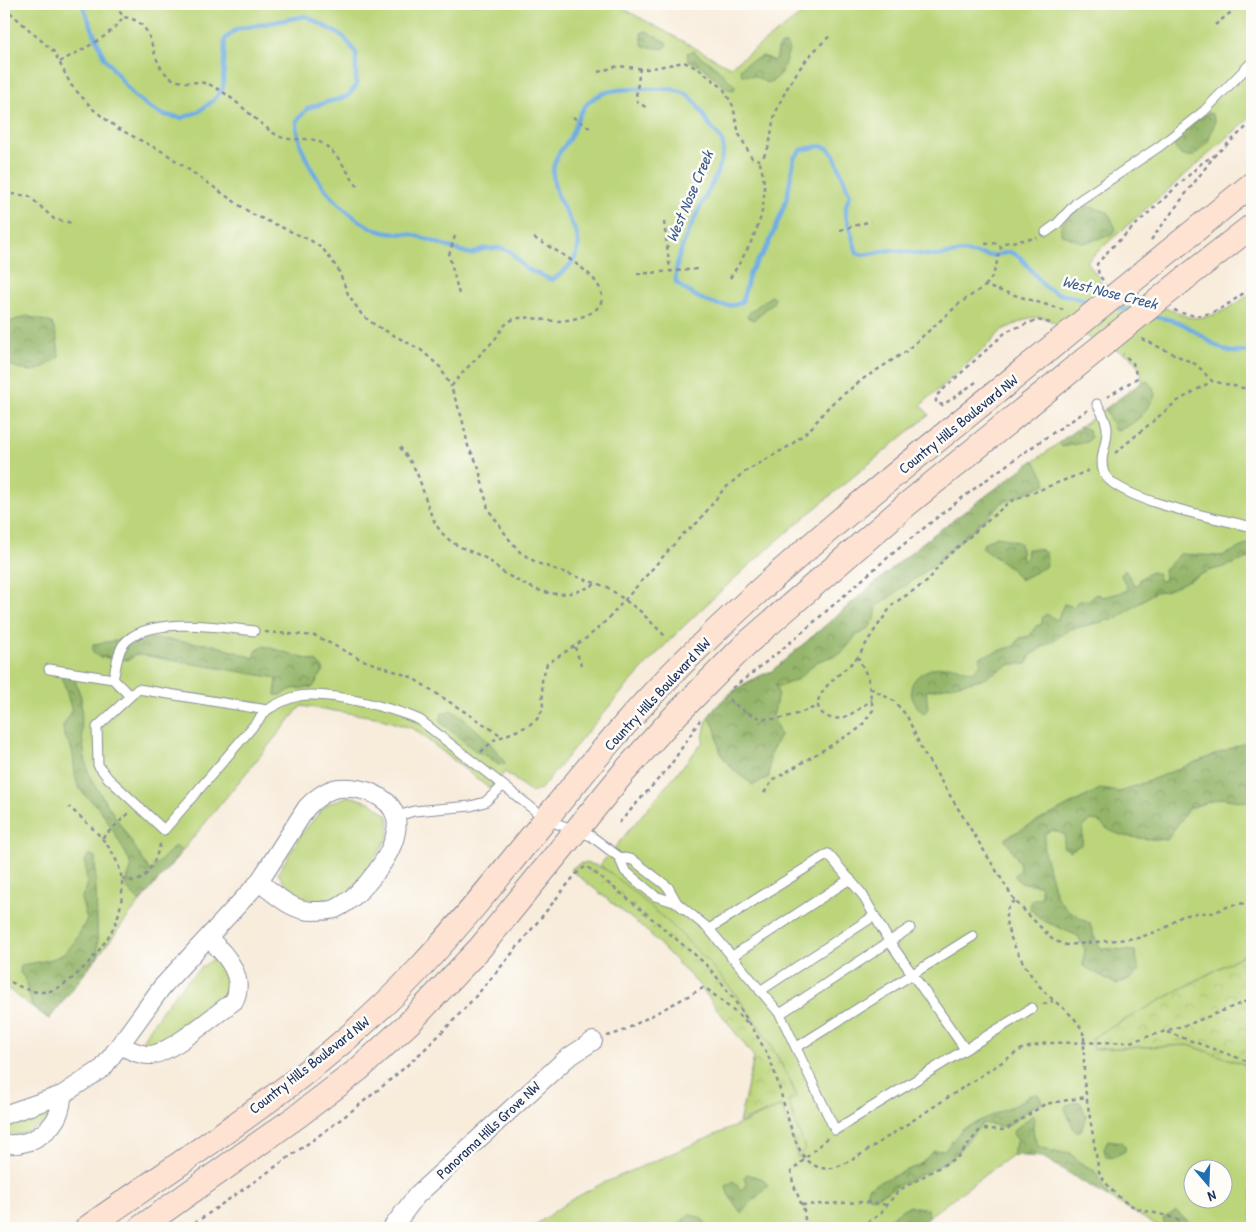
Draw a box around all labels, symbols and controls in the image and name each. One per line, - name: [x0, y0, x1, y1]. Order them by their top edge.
- water label: West Nose Creek: [660, 146, 719, 245]
- water label: West Nose Creek: [1060, 270, 1161, 315]
- street label: Country Hills Boulevard NW: [894, 369, 1023, 479]
- street label: Country Hills Boulevard NW: [599, 632, 716, 755]
- street label: Country Hills Boulevard NW: [244, 1011, 374, 1119]
- street label: Panorama Hills Grove NW: [432, 1076, 545, 1184]
- north arrow: [1184, 1160, 1234, 1210]
- text: N: [1205, 1187, 1219, 1207]

